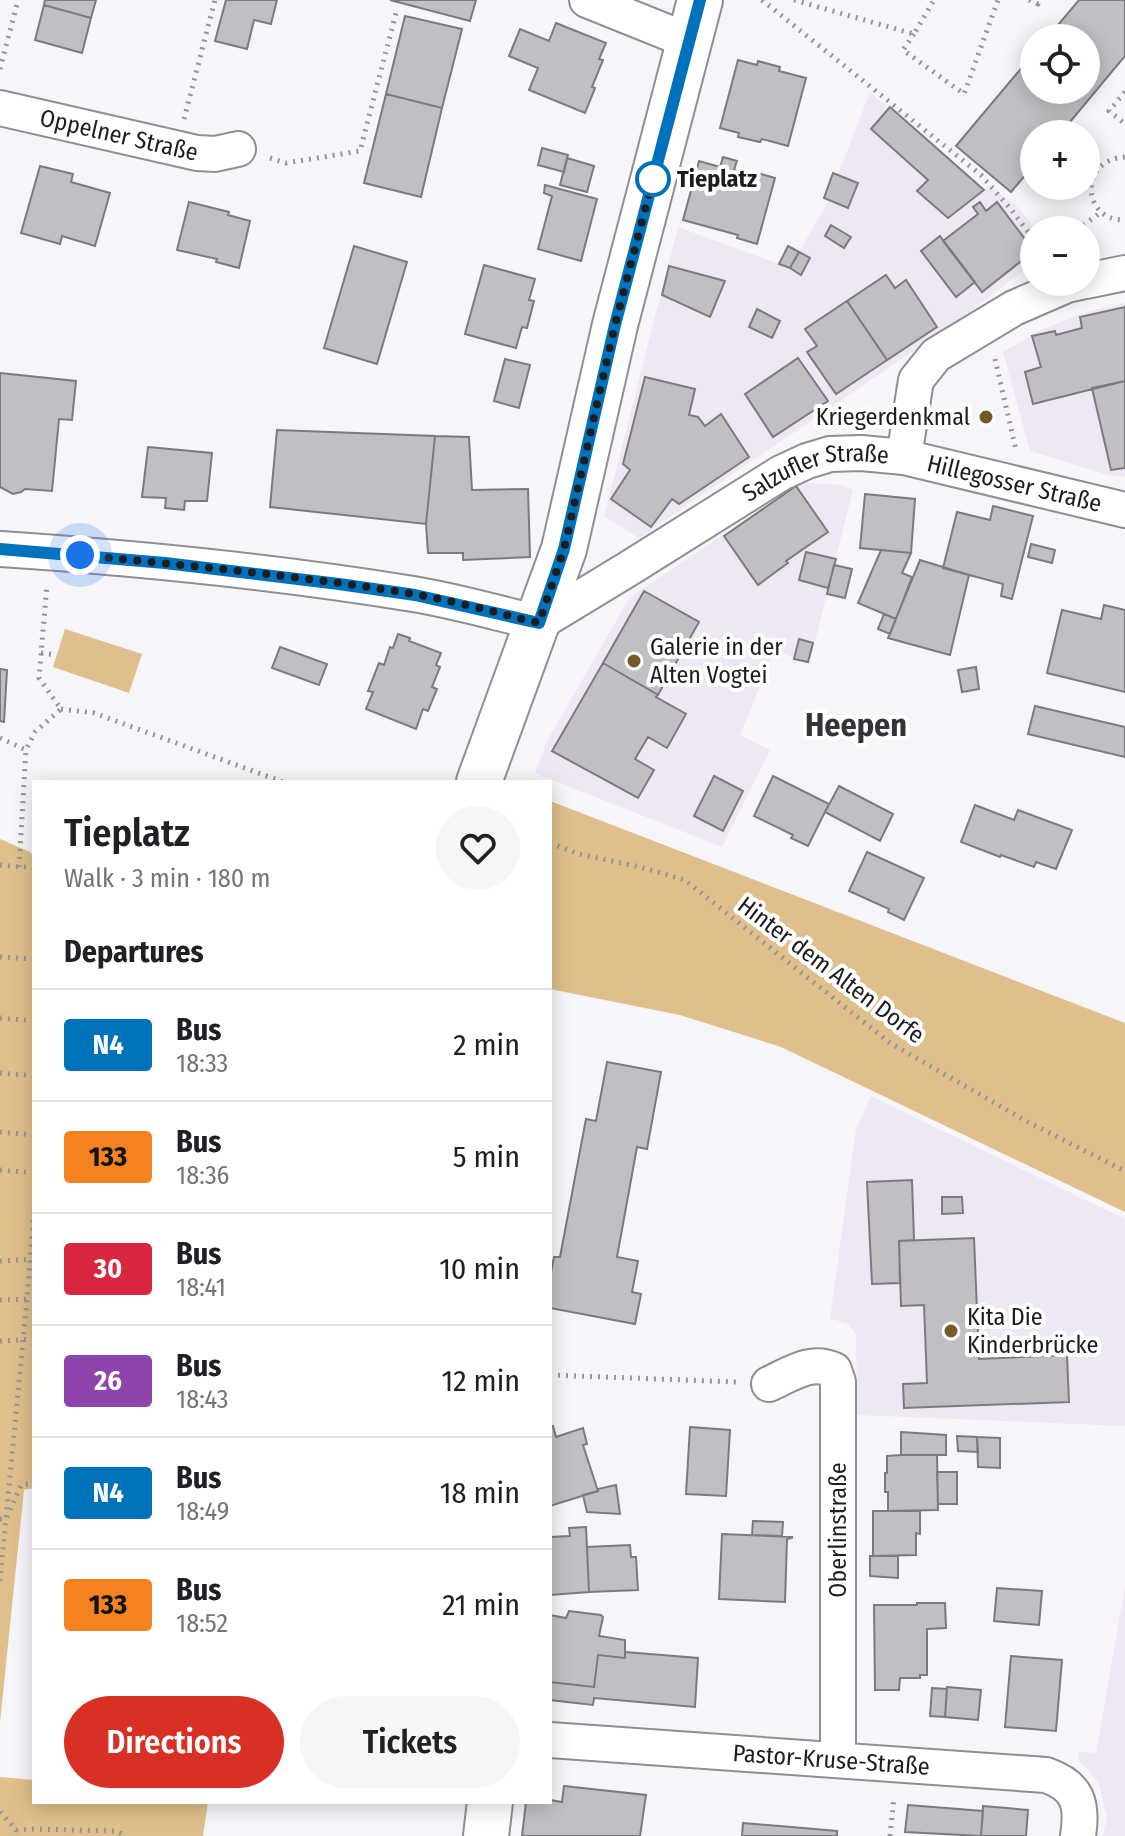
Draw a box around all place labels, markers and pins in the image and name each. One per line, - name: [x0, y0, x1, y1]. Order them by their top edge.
- marker: Tieplatz: [636, 162, 670, 196]
- place label: Tieplatz: [677, 165, 757, 193]
- place label: Kriegerdenkmal: [816, 403, 970, 431]
- marker: Kriegerdenkmal: [977, 408, 995, 426]
- place label: Galerie in der Alten Vogtei: [650, 633, 783, 689]
- marker: Galerie in der Alten Vogtei: [625, 652, 643, 670]
- place label: Kita Die Kinderbrücke: [967, 1303, 1098, 1359]
- marker: Kita Die Kinderbrücke: [942, 1322, 960, 1340]

